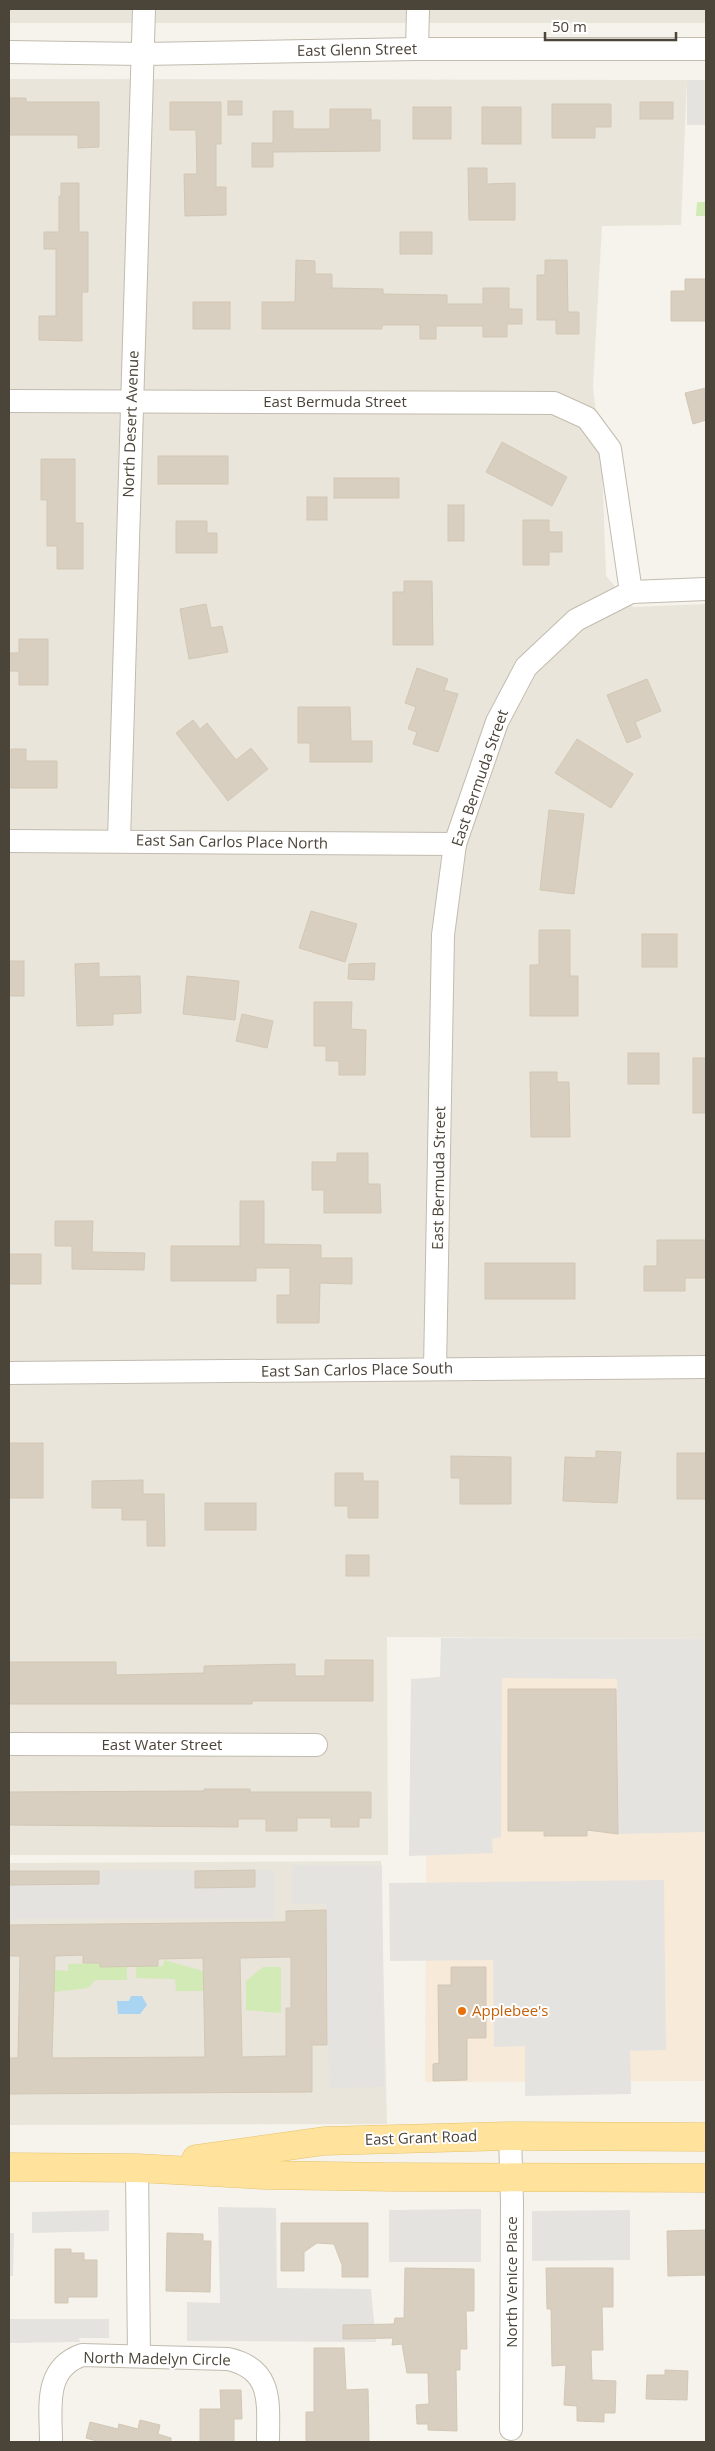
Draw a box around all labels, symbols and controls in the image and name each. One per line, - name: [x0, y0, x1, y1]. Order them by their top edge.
- scale bar: [545, 10, 676, 42]
- text: 50 m: [552, 16, 587, 36]
- street label: East Glenn Street: [297, 38, 417, 60]
- street label: North Desert Avenue: [117, 350, 143, 498]
- street label: East Bermuda Street: [263, 391, 407, 411]
- street label: East Bermuda Street: [446, 706, 512, 849]
- street label: East San Carlos Place North: [136, 829, 328, 853]
- street label: East Bermuda Street: [427, 1106, 449, 1250]
- street label: East San Carlos Place South: [261, 1357, 453, 1381]
- street label: East Water Street: [102, 1734, 222, 1754]
- place label: Applebee's: [472, 2000, 549, 2020]
- marker: Applebee's: [456, 2005, 468, 2017]
- street label: East Grant Road: [364, 2125, 478, 2149]
- street label: North Venice Place: [501, 2216, 521, 2348]
- street label: North Madelyn Circle: [83, 2347, 231, 2369]

